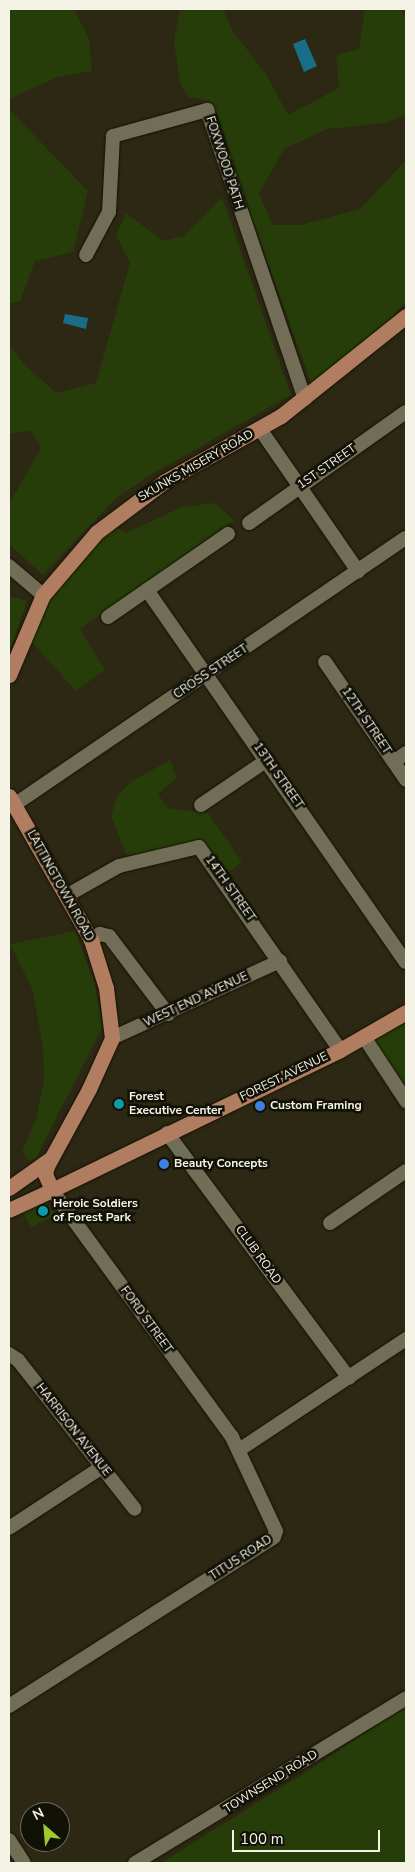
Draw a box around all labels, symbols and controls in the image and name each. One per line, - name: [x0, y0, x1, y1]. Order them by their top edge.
- street label: FOXWOOD PATH: [202, 115, 246, 211]
- street label: SKUNKS MISERY ROAD: [136, 427, 256, 505]
- street label: 1ST STREET: [295, 442, 359, 492]
- street label: CROSS STREET: [171, 642, 251, 702]
- street label: 12TH STREET: [338, 685, 394, 757]
- street label: 13TH STREET: [250, 740, 306, 812]
- street label: LATTINGTOWN ROAD: [23, 828, 97, 944]
- street label: 14TH STREET: [202, 853, 258, 925]
- street label: WEST END AVENUE: [142, 970, 250, 1030]
- street label: FOREST AVENUE: [238, 1049, 330, 1105]
- place label: Forest Executive Center: [129, 1090, 222, 1118]
- marker: Forest Executive Center: [113, 1098, 125, 1110]
- place label: Custom Framing: [270, 1099, 362, 1113]
- marker: Custom Framing: [254, 1100, 266, 1112]
- place label: Beauty Concepts: [174, 1157, 268, 1171]
- marker: Beauty Concepts: [158, 1158, 170, 1170]
- place label: Heroic Soldiers of Forest Park: [53, 1197, 138, 1225]
- marker: Heroic Soldiers of Forest Park: [37, 1205, 49, 1217]
- street label: CLUB ROAD: [232, 1223, 284, 1287]
- street label: FORD STREET: [117, 1284, 175, 1356]
- street label: HARRISON AVENUE: [32, 1381, 114, 1479]
- street label: TITUS ROAD: [207, 1533, 275, 1583]
- street label: TOWNSEND ROAD: [222, 1747, 320, 1817]
- north arrow: [20, 1802, 70, 1852]
- text: N: [29, 1803, 47, 1825]
- scale bar: [235, 1820, 382, 1852]
- text: 100 m: [240, 1829, 284, 1849]

